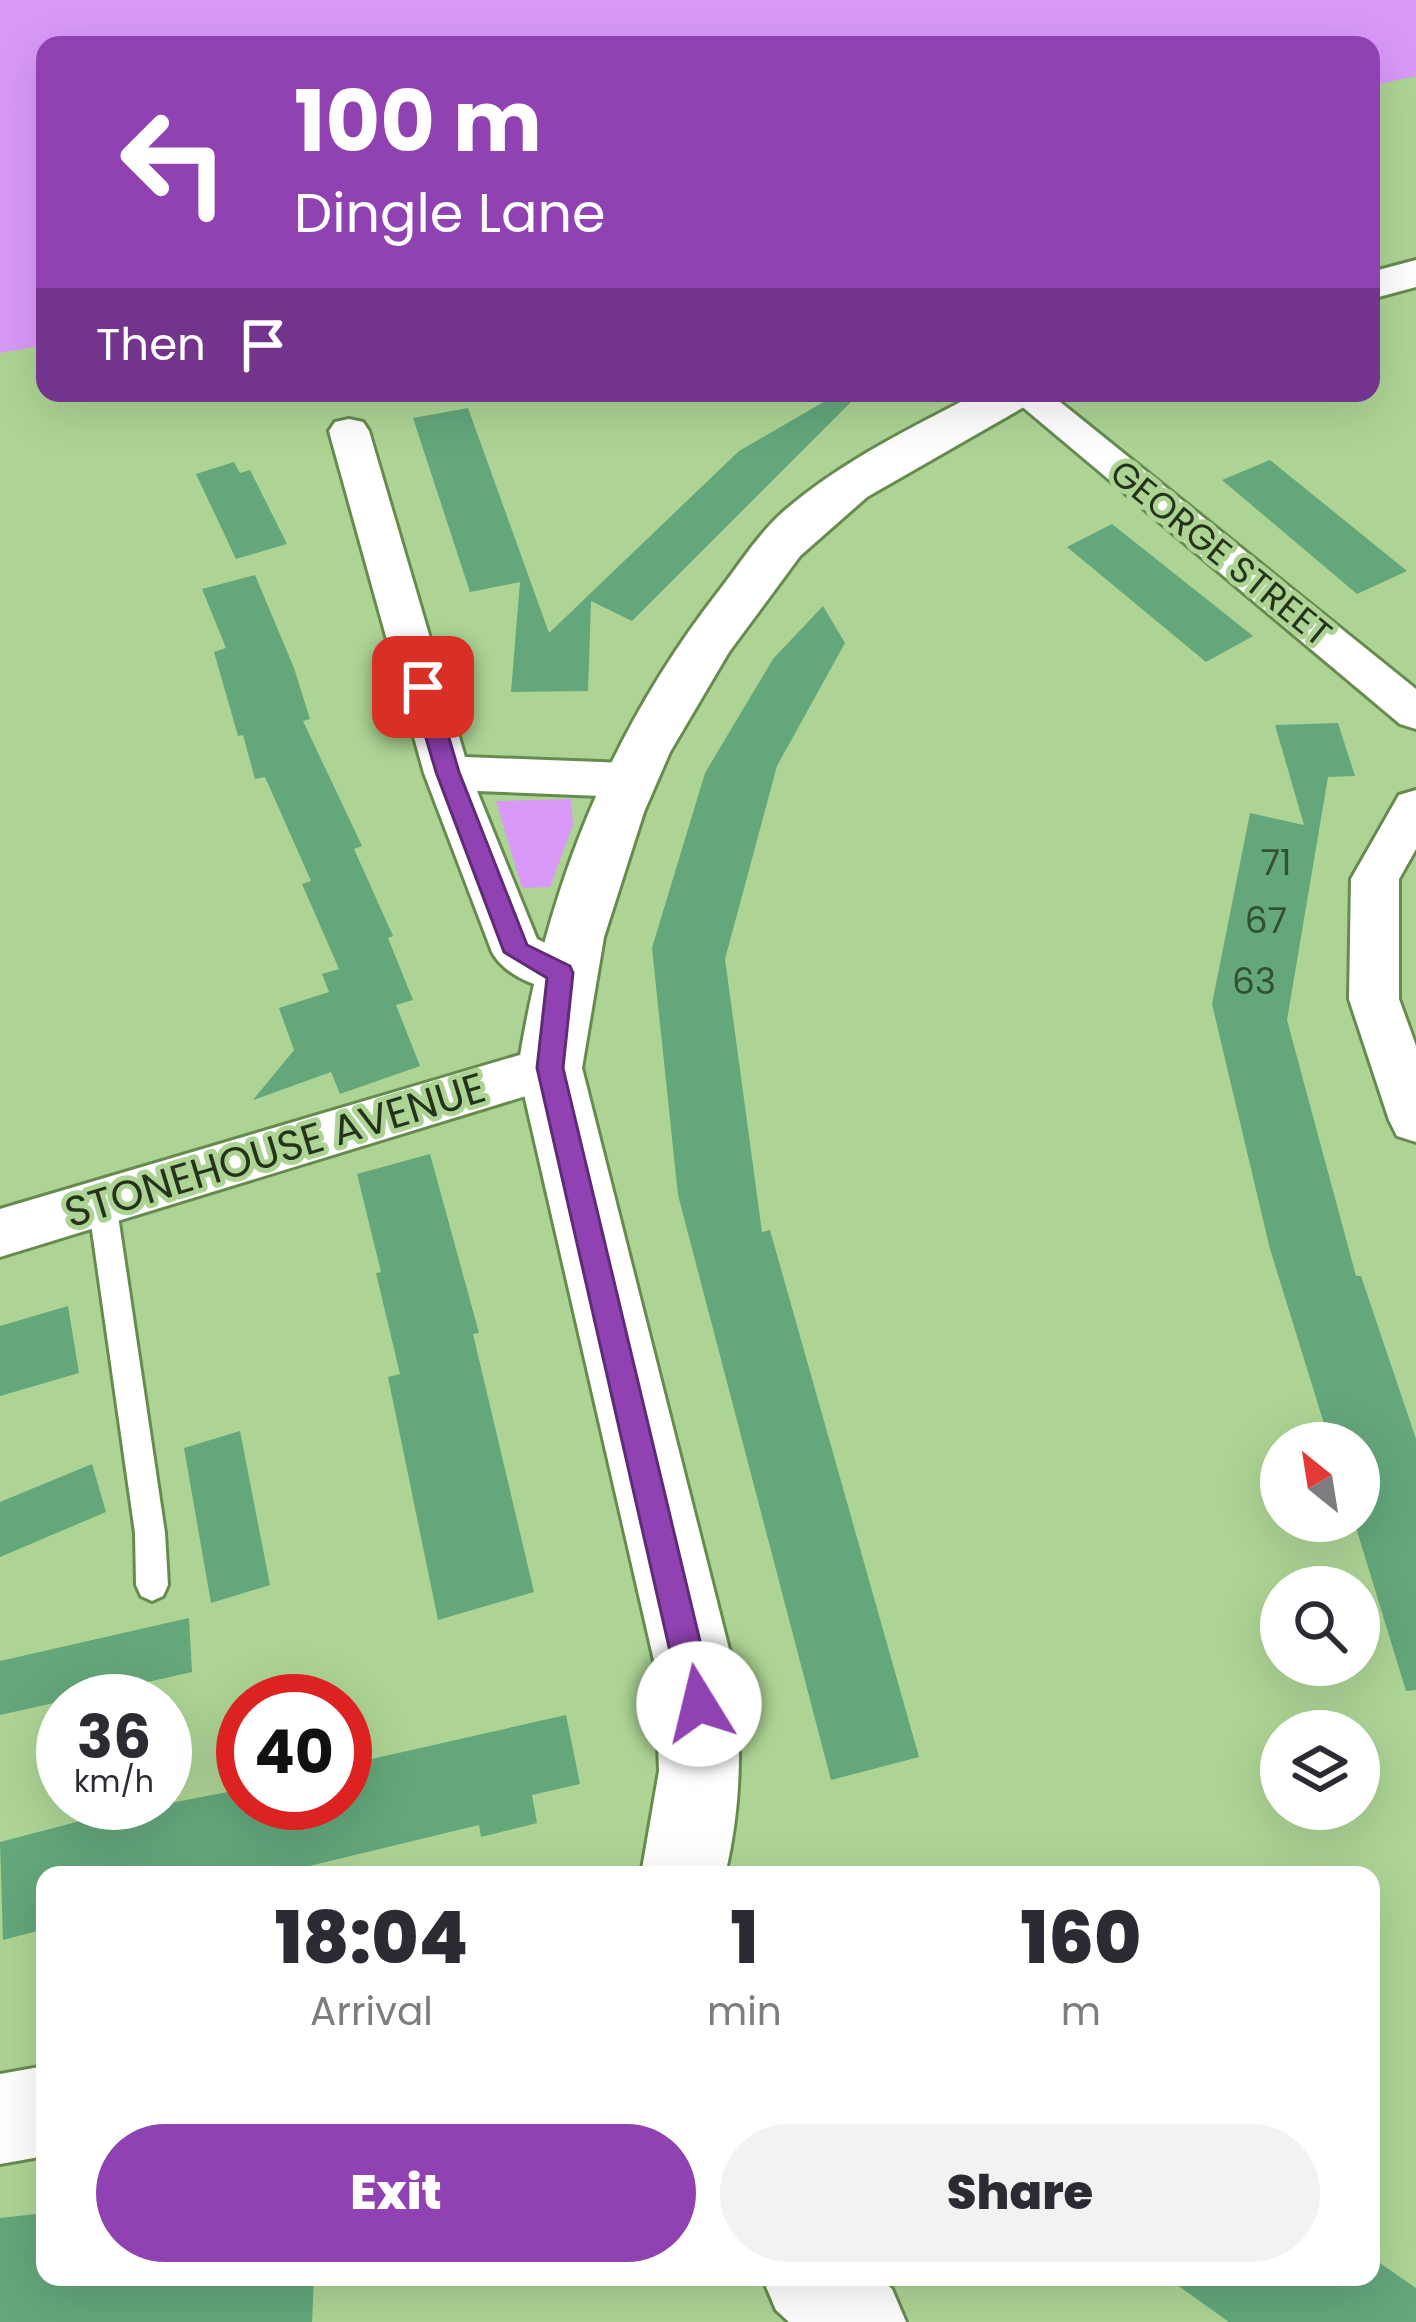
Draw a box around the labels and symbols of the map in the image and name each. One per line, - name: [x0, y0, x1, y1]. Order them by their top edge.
- street label: GEORGE STREET: [1099, 448, 1343, 658]
- pin: [372, 636, 474, 738]
- house number: 71: [1260, 837, 1292, 888]
- house number: 67: [1245, 895, 1287, 946]
- house number: 63: [1232, 956, 1276, 1007]
- street label: STONEHOUSE AVENUE: [57, 1058, 493, 1242]
- north arrow: [1260, 1422, 1380, 1542]
- position arrow: [636, 1641, 762, 1767]
- speed limit sign: 40: [216, 1674, 372, 1830]

